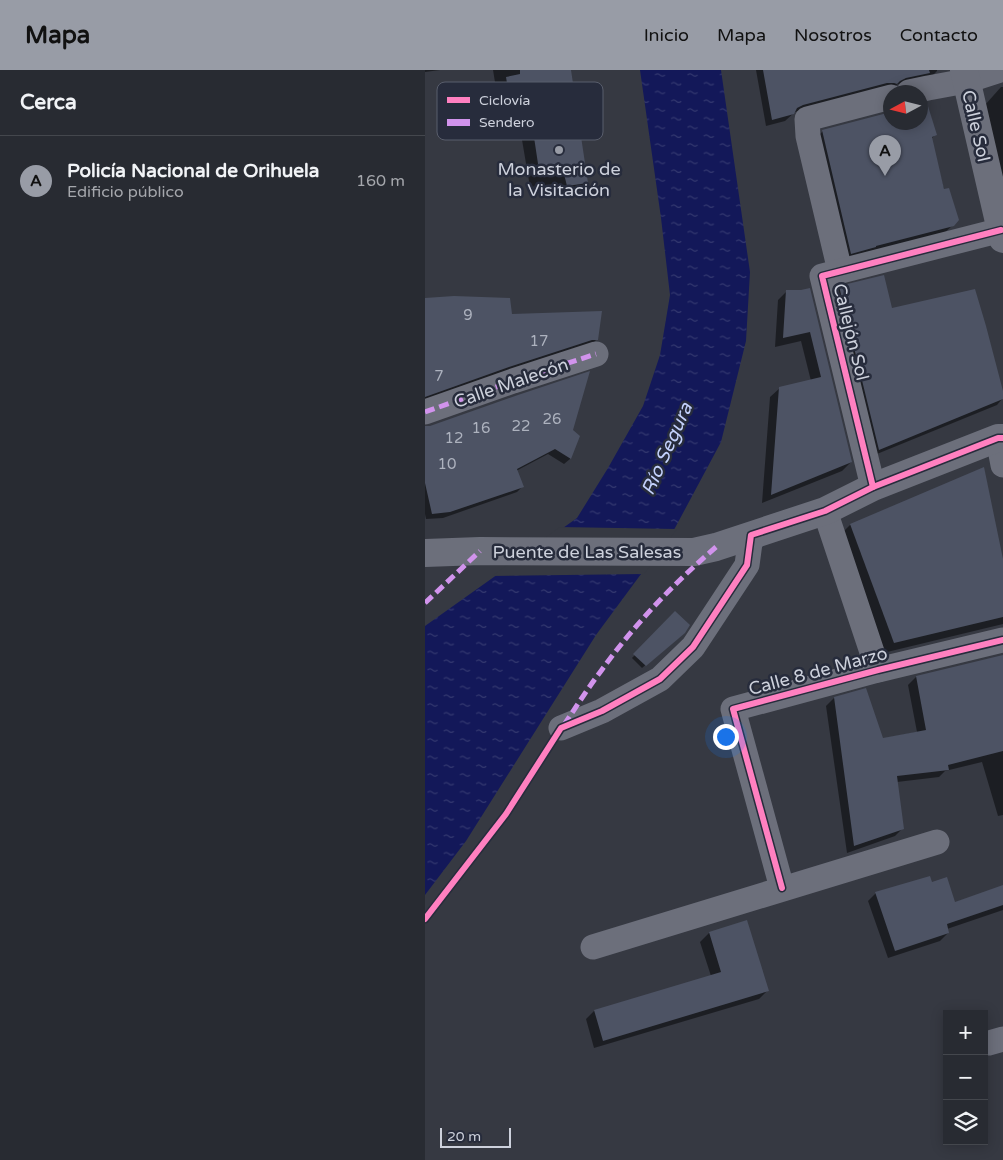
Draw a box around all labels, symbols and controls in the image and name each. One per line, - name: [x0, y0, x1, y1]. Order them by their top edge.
- text: Mapa: [25, 21, 90, 50]
- text: Inicio: [644, 24, 689, 46]
- text: Mapa: [717, 24, 766, 46]
- text: Nosotros: [794, 24, 872, 46]
- text: Contacto: [900, 24, 978, 46]
- legend: [437, 82, 603, 140]
- north arrow: [883, 85, 928, 130]
- street label: Calle Sol: [957, 88, 995, 164]
- text: Cerca: [20, 90, 77, 115]
- text: Ciclovía: [479, 92, 530, 109]
- text: Sendero: [479, 114, 535, 131]
- pin: A: [869, 135, 901, 176]
- marker: Monasterio de la Visitación: [553, 144, 565, 156]
- place label: Monasterio de la Visitación: [497, 158, 621, 201]
- text: Policía Nacional de Orihuela: [67, 160, 319, 182]
- text: A: [30, 171, 42, 191]
- text: 160 m: [356, 171, 405, 191]
- text: Edificio público: [67, 182, 184, 202]
- street label: Callejón Sol: [828, 281, 874, 383]
- house number: 9: [463, 306, 473, 324]
- house number: 17: [530, 332, 548, 350]
- street label: Calle Malecón: [451, 353, 571, 413]
- house number: 7: [434, 367, 444, 385]
- water label: Río Segura: [637, 398, 698, 499]
- house number: 26: [543, 410, 561, 428]
- house number: 22: [512, 417, 530, 435]
- house number: 16: [472, 419, 490, 437]
- house number: 12: [445, 429, 463, 447]
- house number: 10: [438, 455, 456, 473]
- street label: Puente de Las Salesas: [493, 541, 681, 563]
- street label: Calle 8 de Marzo: [746, 642, 890, 700]
- your location: [713, 724, 739, 750]
- map controls: [943, 1010, 988, 1145]
- button: +: [943, 1010, 988, 1055]
- button: −: [943, 1055, 988, 1100]
- button: layers: [943, 1100, 988, 1145]
- scale bar: [440, 1125, 511, 1148]
- text: 20 m: [447, 1128, 481, 1145]

